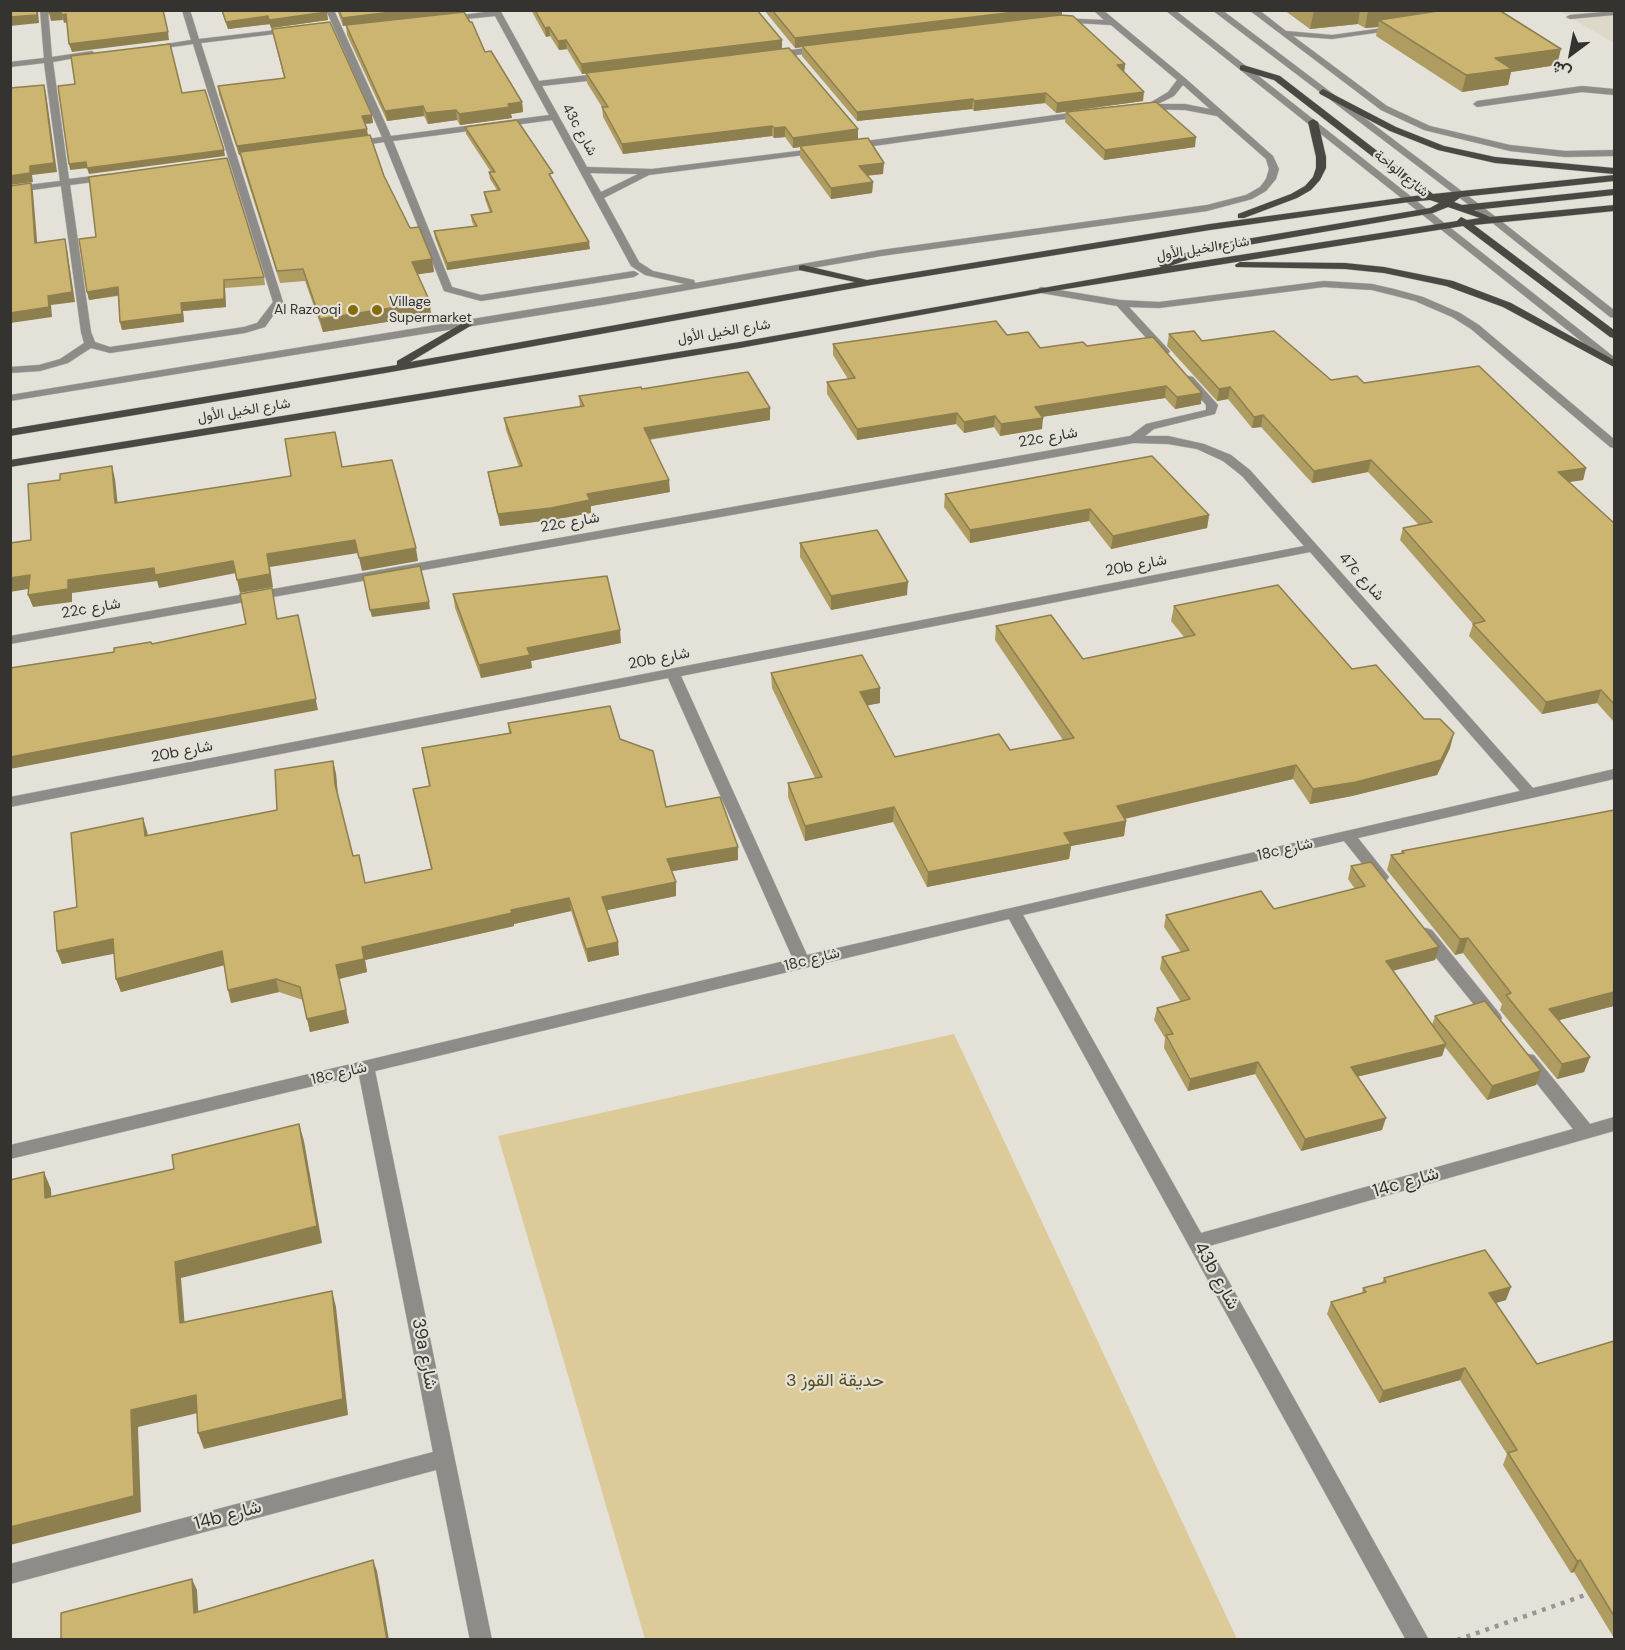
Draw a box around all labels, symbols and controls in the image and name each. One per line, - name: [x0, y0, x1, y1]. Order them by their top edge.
- north arrow: [1541, 24, 1601, 84]
- text: ش: [1547, 56, 1575, 84]
- street label: 43c شارع: [558, 101, 600, 159]
- street label: شارع الواحة: [1370, 147, 1432, 201]
- street label: شارع الخيل الأول: [1155, 233, 1251, 265]
- place label: Village Supermarket: [389, 294, 472, 326]
- place label: Al Razooqi: [274, 302, 341, 318]
- marker: Al Razooqi: [346, 303, 360, 317]
- marker: Village Supermarket: [370, 303, 384, 317]
- street label: شارع الخيل الأول: [676, 316, 772, 348]
- street label: شارع الخيل الأول: [196, 395, 292, 427]
- street label: 22c شارع: [1017, 424, 1079, 452]
- street label: 22c شارع: [539, 509, 601, 537]
- street label: 47c شارع: [1335, 549, 1387, 605]
- street label: 20b شارع: [1104, 551, 1168, 581]
- street label: 22c شارع: [60, 595, 122, 623]
- street label: 20b شارع: [627, 644, 691, 674]
- street label: 20b شارع: [150, 737, 214, 767]
- street label: 18c شارع: [1255, 835, 1315, 865]
- street label: 18c شارع: [782, 944, 842, 976]
- street label: 18c شارع: [309, 1059, 369, 1089]
- street label: 14c شارع: [1370, 1163, 1442, 1203]
- street label: 43b شارع: [1189, 1238, 1243, 1314]
- street label: 39a شارع: [407, 1317, 441, 1391]
- park label: حديقة القوز 3: [786, 1370, 884, 1392]
- street label: 14b شارع: [192, 1497, 264, 1535]

